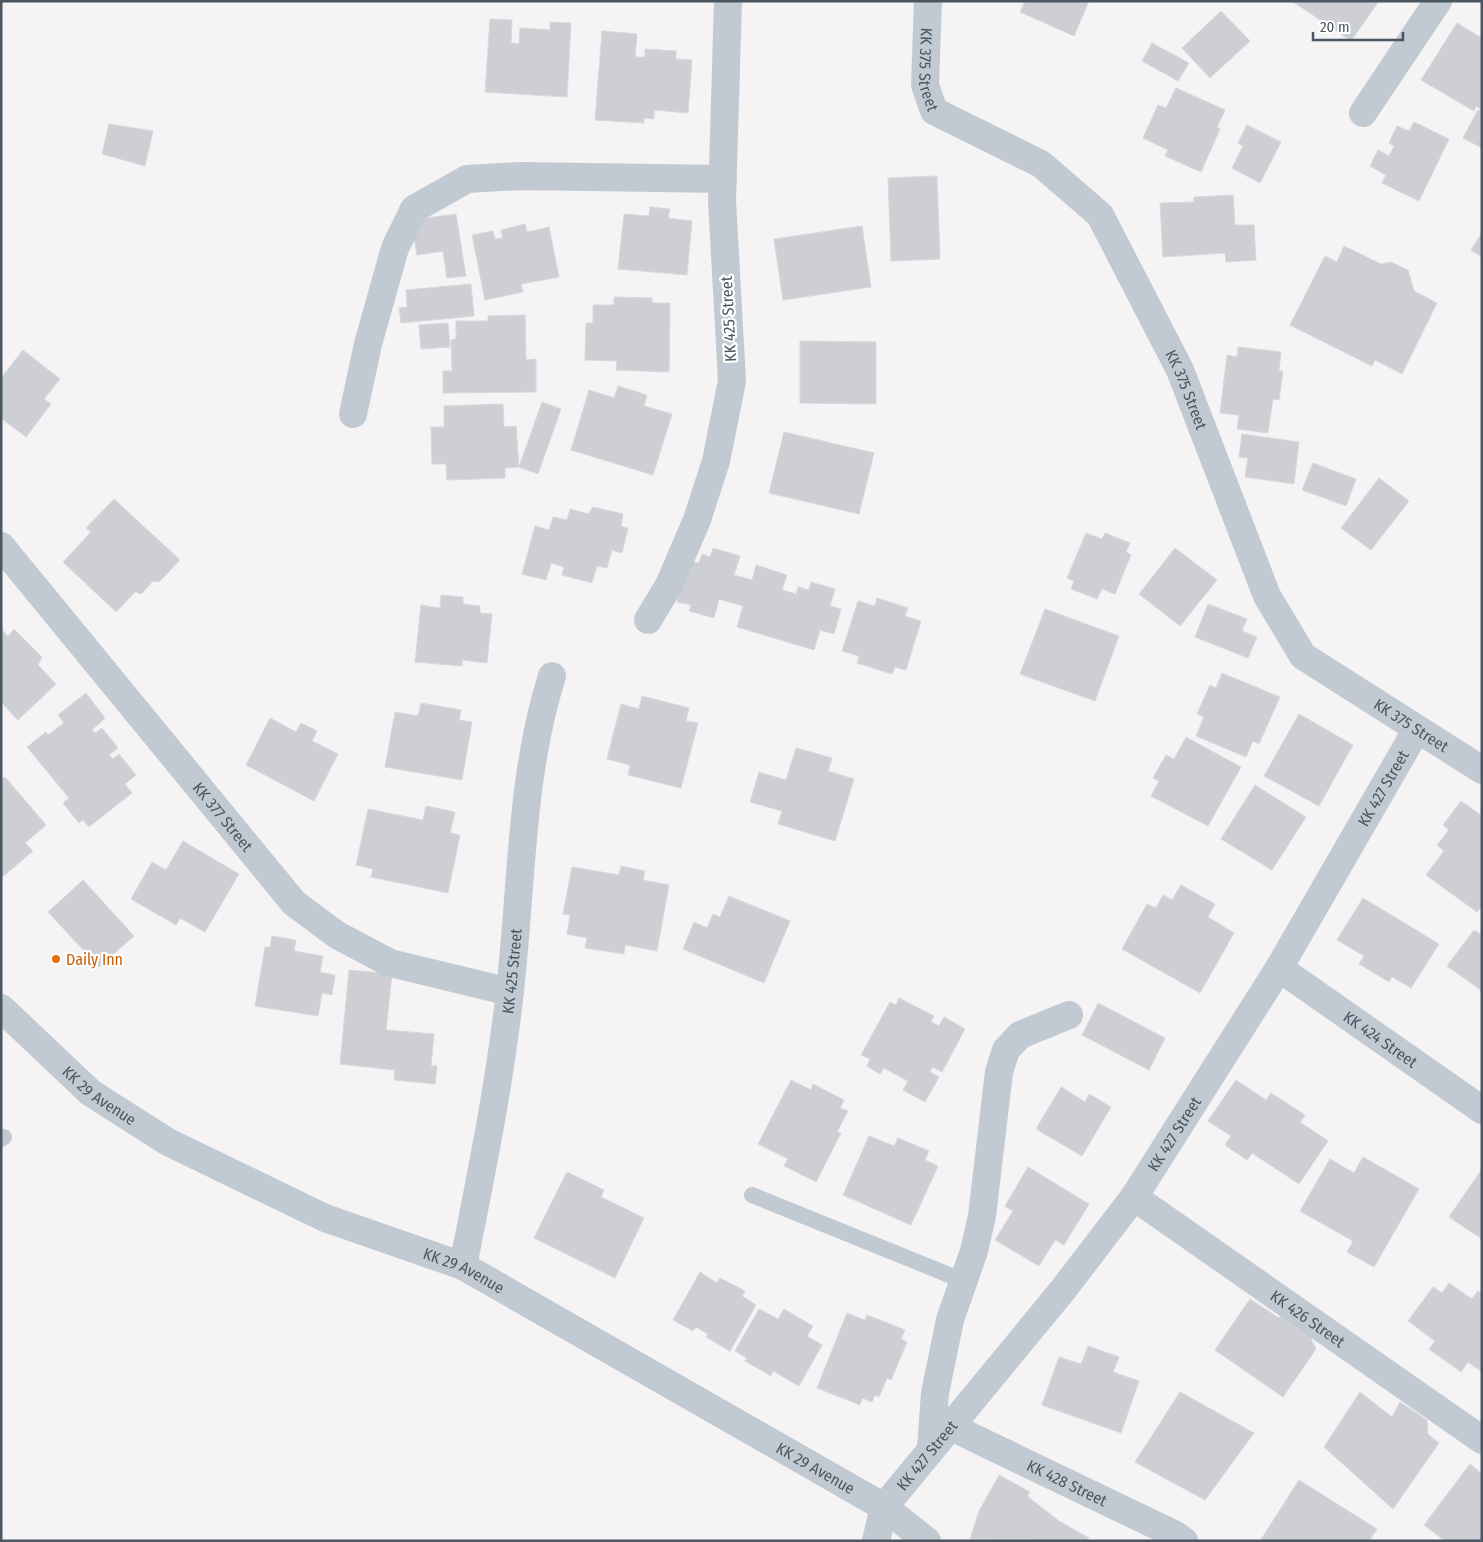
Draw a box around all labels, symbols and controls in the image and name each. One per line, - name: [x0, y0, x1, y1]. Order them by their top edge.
- scale bar: [1313, 10, 1403, 42]
- text: 20 m: [1320, 18, 1350, 36]
- street label: KK 375 Street: [915, 27, 943, 115]
- street label: KK 425 Street: [717, 275, 740, 362]
- street label: KK 375 Street: [1161, 347, 1211, 433]
- street label: KK 375 Street: [1370, 695, 1453, 757]
- street label: KK 427 Street: [1354, 746, 1413, 830]
- street label: KK 377 Street: [189, 778, 257, 856]
- street label: KK 425 Street: [498, 927, 526, 1015]
- place label: Daily Inn: [66, 950, 123, 969]
- marker: Daily Inn: [50, 953, 62, 965]
- street label: KK 424 Street: [1340, 1007, 1422, 1072]
- street label: KK 29 Avenue: [58, 1062, 140, 1129]
- street label: KK 427 Street: [1144, 1093, 1206, 1175]
- street label: KK 29 Avenue: [421, 1244, 508, 1298]
- street label: KK 426 Street: [1267, 1286, 1349, 1352]
- street label: KK 427 Street: [893, 1416, 962, 1494]
- street label: KK 29 Avenue: [773, 1438, 858, 1498]
- street label: KK 428 Street: [1024, 1456, 1111, 1511]

